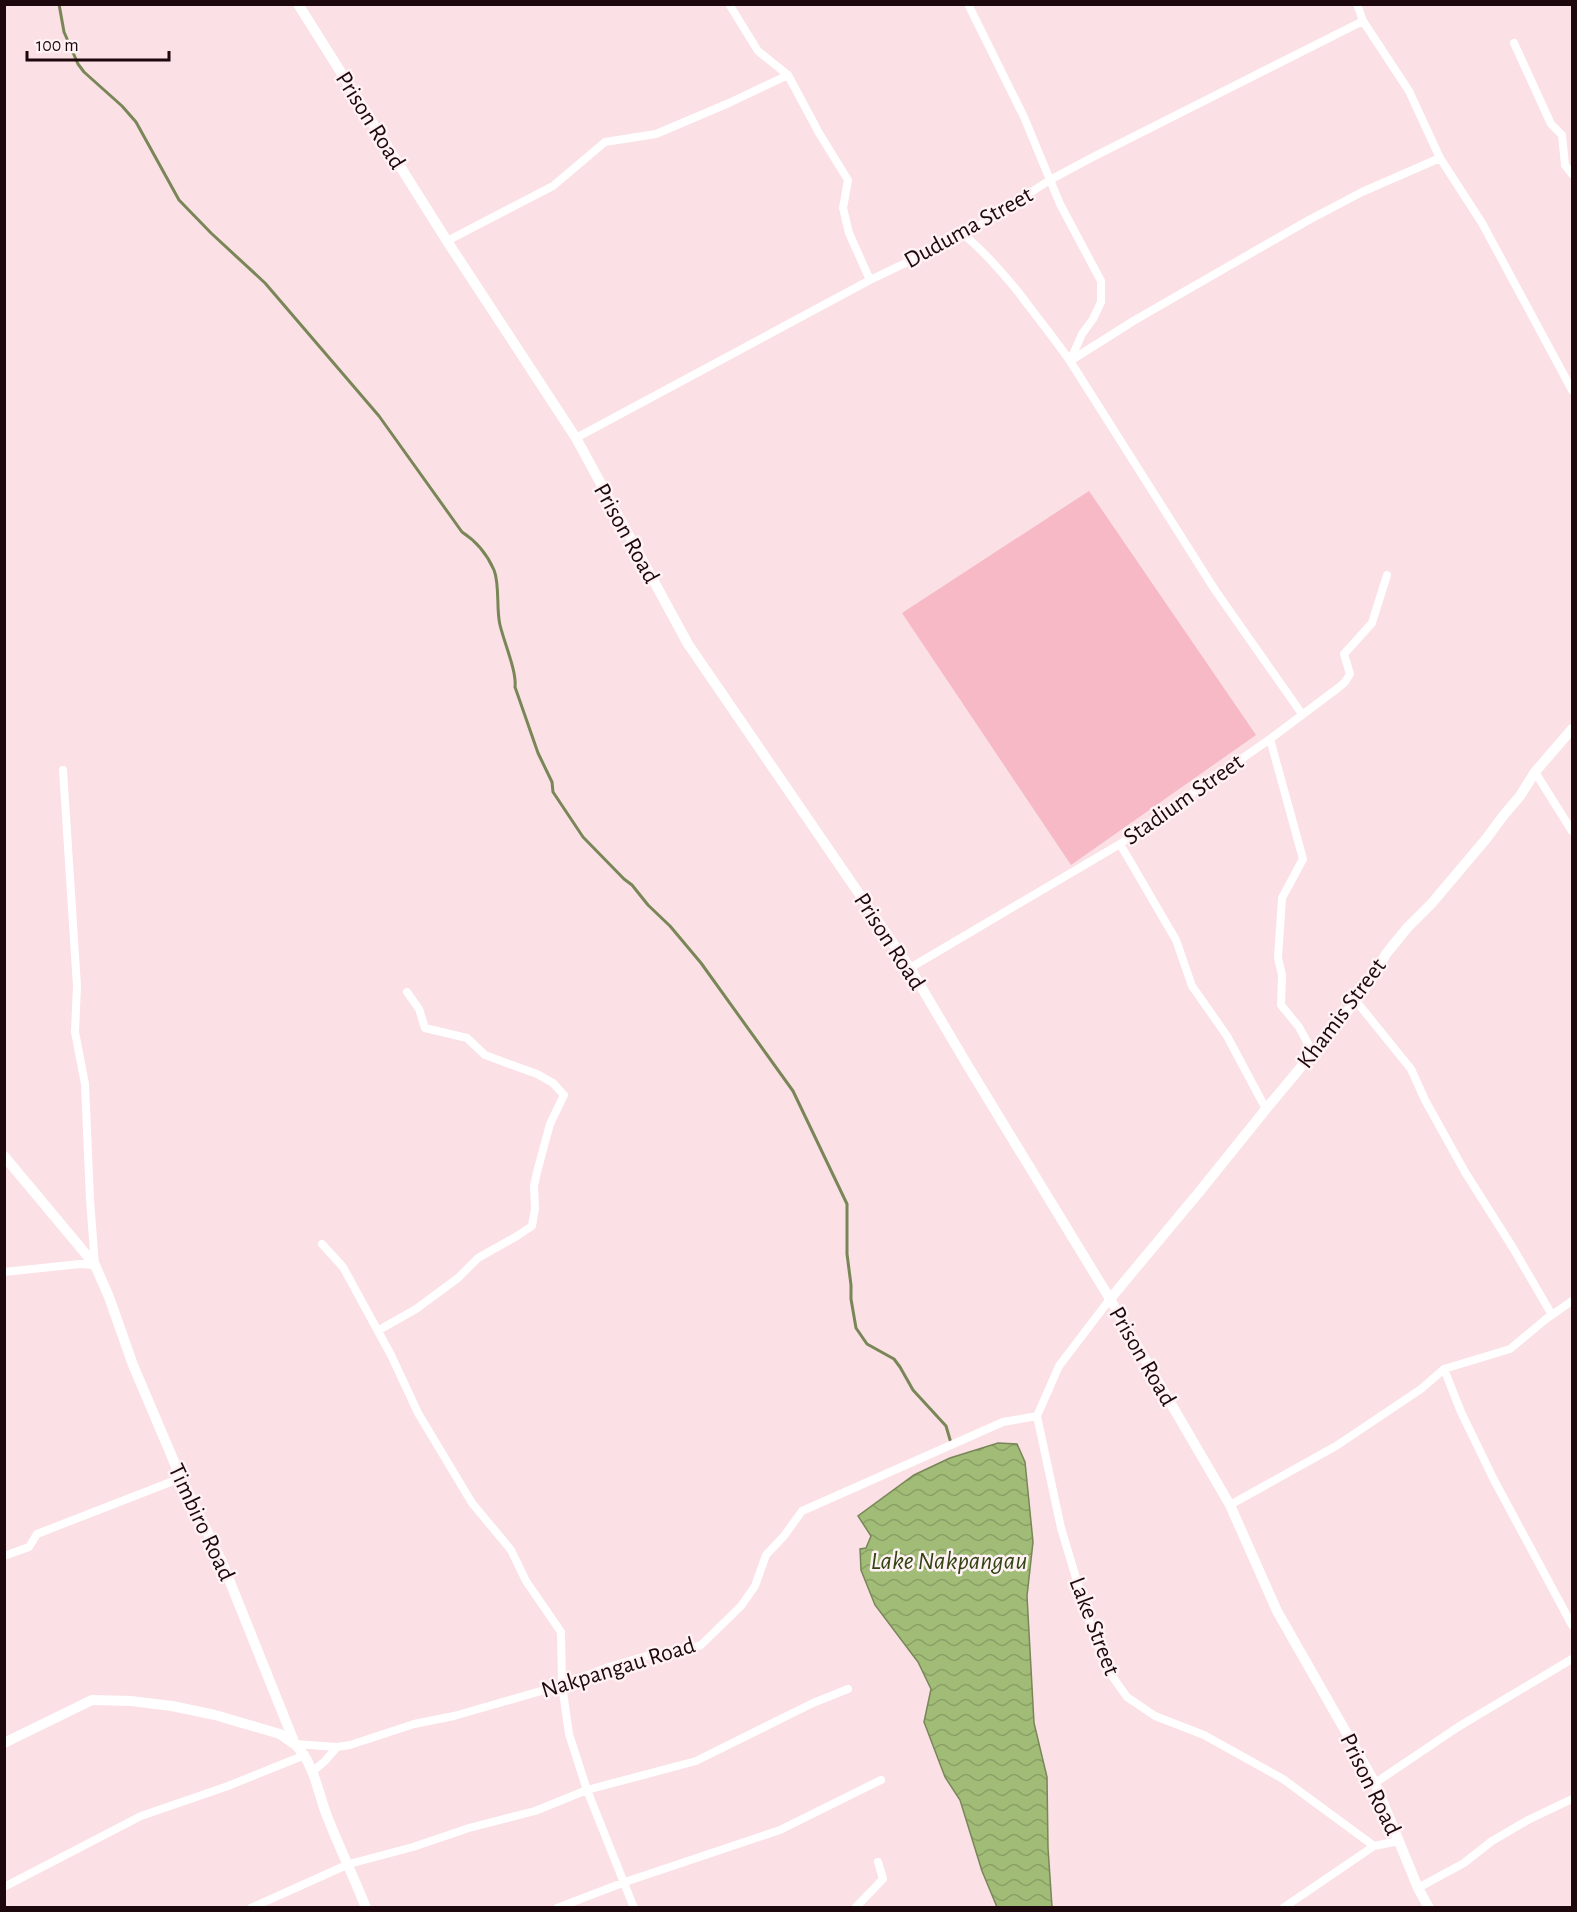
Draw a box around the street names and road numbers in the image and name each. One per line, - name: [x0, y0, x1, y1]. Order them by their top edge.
- street label: Prison Road: [331, 67, 410, 174]
- street label: Duduma Street: [900, 183, 1037, 273]
- street label: Prison Road: [589, 479, 663, 588]
- street label: Stadium Street: [1119, 750, 1248, 850]
- street label: Prison Road: [849, 889, 929, 994]
- street label: Khamis Street: [1293, 954, 1391, 1073]
- street label: Prison Road: [1104, 1303, 1180, 1410]
- street label: Timbiro Road: [164, 1460, 239, 1585]
- street label: Lake Street: [1064, 1574, 1124, 1679]
- street label: Nakpangau Road: [538, 1633, 698, 1703]
- street label: Prison Road: [1335, 1730, 1405, 1839]

